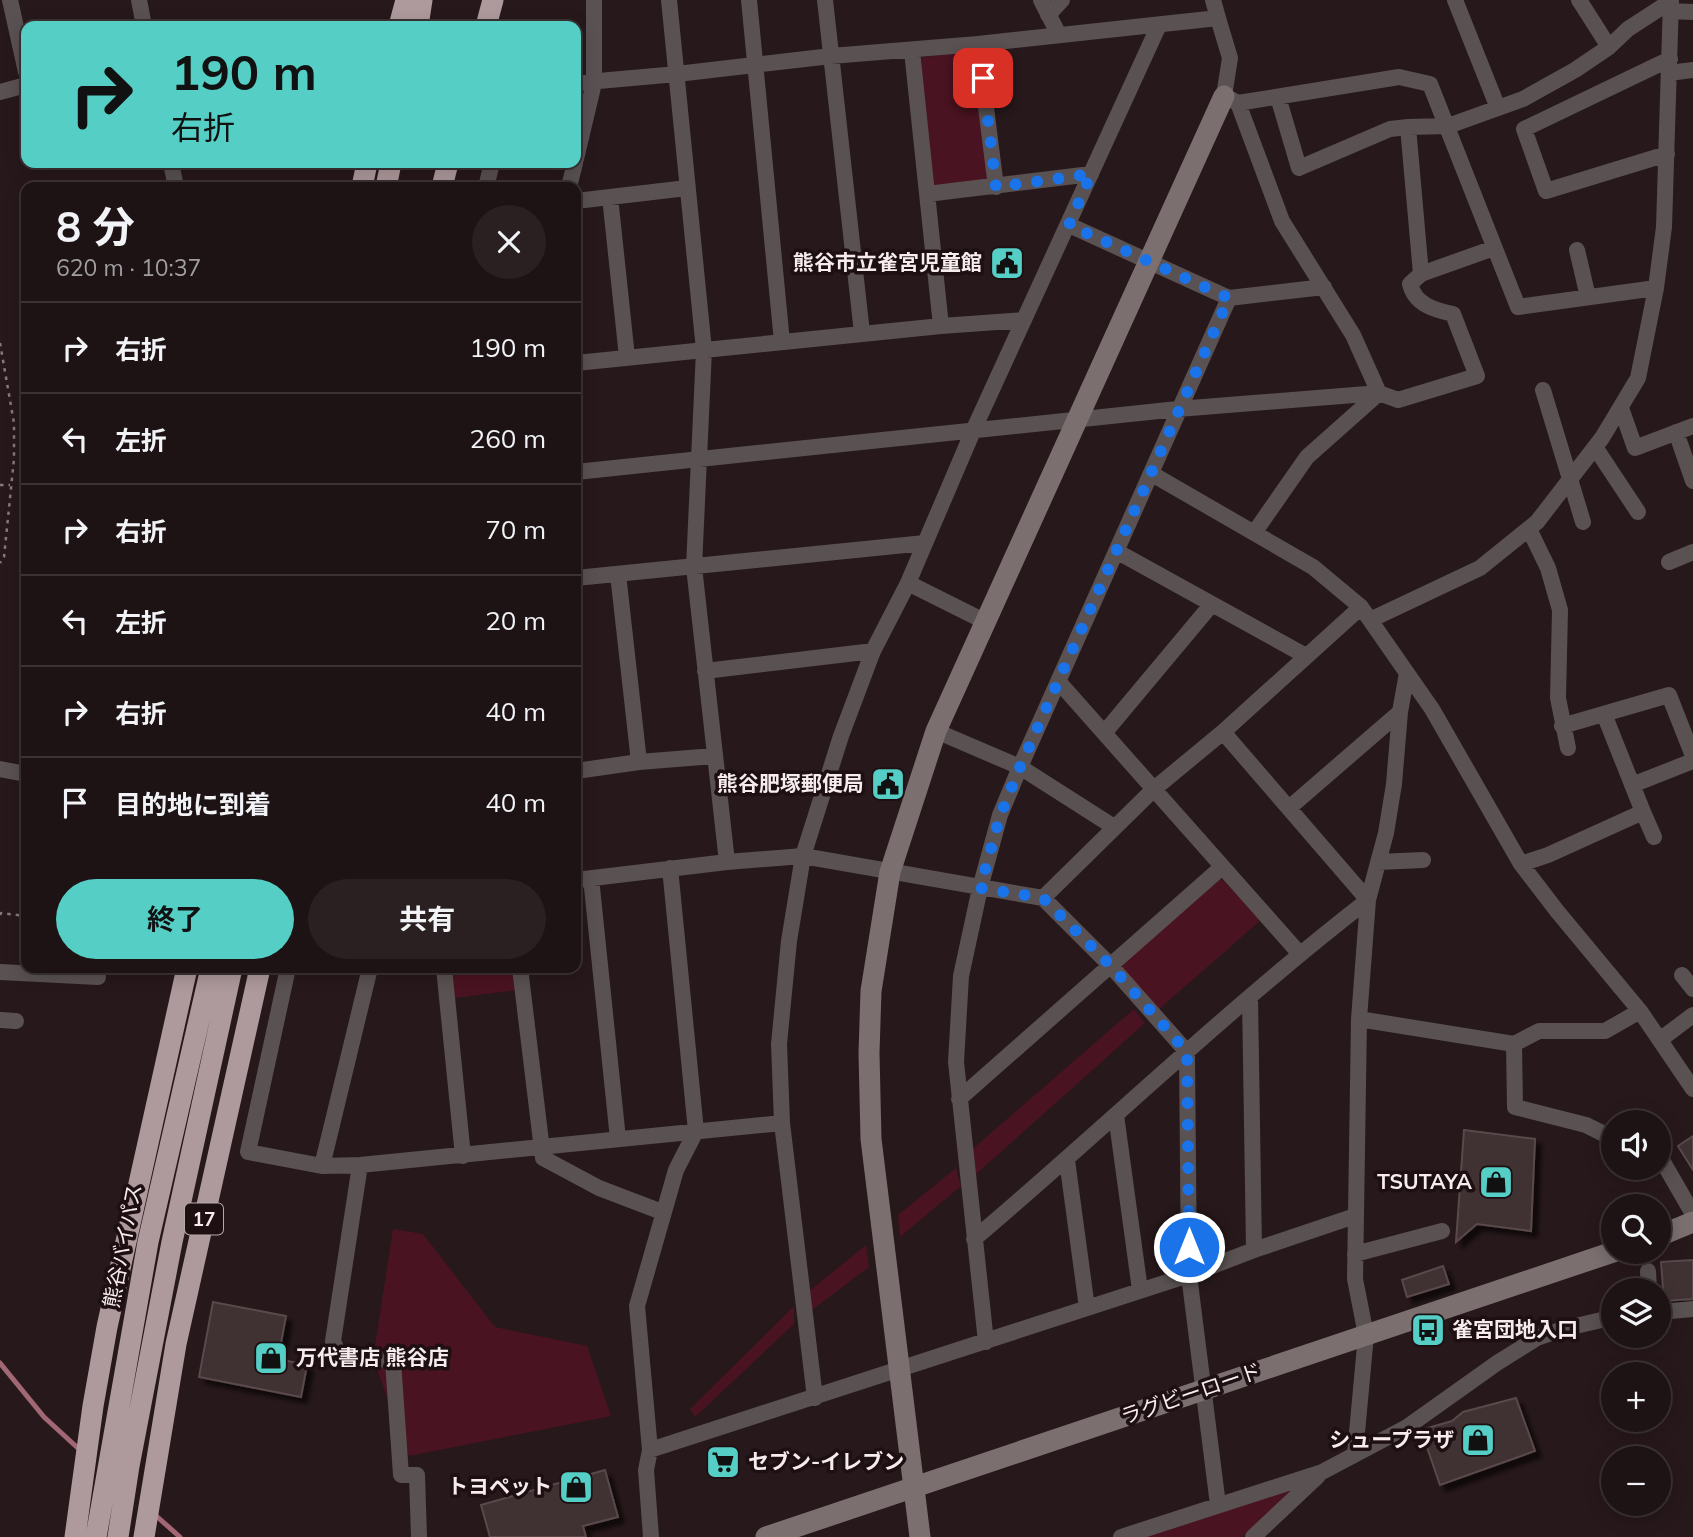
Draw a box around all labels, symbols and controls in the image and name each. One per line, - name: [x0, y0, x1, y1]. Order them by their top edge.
- text: 190 m: [171, 41, 317, 102]
- pin: [953, 48, 1013, 108]
- icon: right: [56, 49, 147, 140]
- icon: arrive: [964, 59, 1002, 97]
- text: 右折: [171, 107, 235, 147]
- text: 8 分: [56, 200, 135, 253]
- button: close: [472, 205, 546, 279]
- public building icon: 熊谷市立雀宮児童館: [988, 244, 1026, 282]
- place label: 熊谷市立雀宮児童館: [793, 249, 982, 275]
- text: 620 m · 10:37: [56, 253, 201, 282]
- icon: right: [56, 329, 94, 367]
- text: 190 m: [470, 331, 546, 364]
- text: 右折: [115, 333, 167, 366]
- icon: left: [56, 420, 94, 458]
- text: 260 m: [470, 422, 546, 455]
- text: 左折: [115, 424, 167, 457]
- icon: right: [56, 511, 94, 549]
- text: 70 m: [485, 513, 546, 546]
- text: 右折: [115, 515, 167, 548]
- icon: left: [56, 602, 94, 640]
- text: 20 m: [485, 604, 546, 637]
- text: 左折: [115, 606, 167, 639]
- icon: right: [56, 693, 94, 731]
- text: 40 m: [485, 695, 546, 728]
- text: 右折: [115, 697, 167, 730]
- public building icon: 熊谷肥塚郵便局: [869, 765, 907, 803]
- place label: 熊谷肥塚郵便局: [717, 770, 864, 796]
- icon: arrive: [56, 784, 94, 822]
- text: 40 m: [485, 786, 546, 819]
- text: 目的地に到着: [115, 788, 271, 821]
- button: 終了: [56, 879, 294, 959]
- button: 共有: [308, 879, 546, 959]
- map controls: [1601, 1110, 1671, 1516]
- button: sound: [1601, 1110, 1671, 1180]
- shop icon: TSUTAYA: [1477, 1163, 1515, 1201]
- place label: TSUTAYA: [1377, 1168, 1472, 1194]
- street label: 熊谷バイパス: [97, 1182, 147, 1310]
- button: search: [1601, 1194, 1671, 1264]
- road number: 17: [185, 1204, 223, 1234]
- position arrow: [1152, 1210, 1226, 1284]
- button: layers: [1601, 1278, 1671, 1348]
- bus stop icon: 雀宮団地入口: [1409, 1311, 1447, 1349]
- place label: 雀宮団地入口: [1452, 1316, 1578, 1342]
- shop icon: 万代書店 熊谷店: [252, 1339, 290, 1377]
- place label: 万代書店 熊谷店: [296, 1344, 449, 1370]
- street label: ラグビーロード: [1117, 1357, 1264, 1429]
- button: +: [1601, 1362, 1671, 1432]
- shop icon: シュープラザ: [1459, 1421, 1497, 1459]
- place label: シュープラザ: [1329, 1426, 1454, 1452]
- supermarket icon: セブン-イレブン: [704, 1443, 742, 1481]
- button: −: [1601, 1446, 1671, 1516]
- place label: セブン-イレブン: [748, 1448, 904, 1474]
- shop icon: トヨペット: [557, 1468, 595, 1506]
- place label: トヨペット: [447, 1473, 552, 1499]

